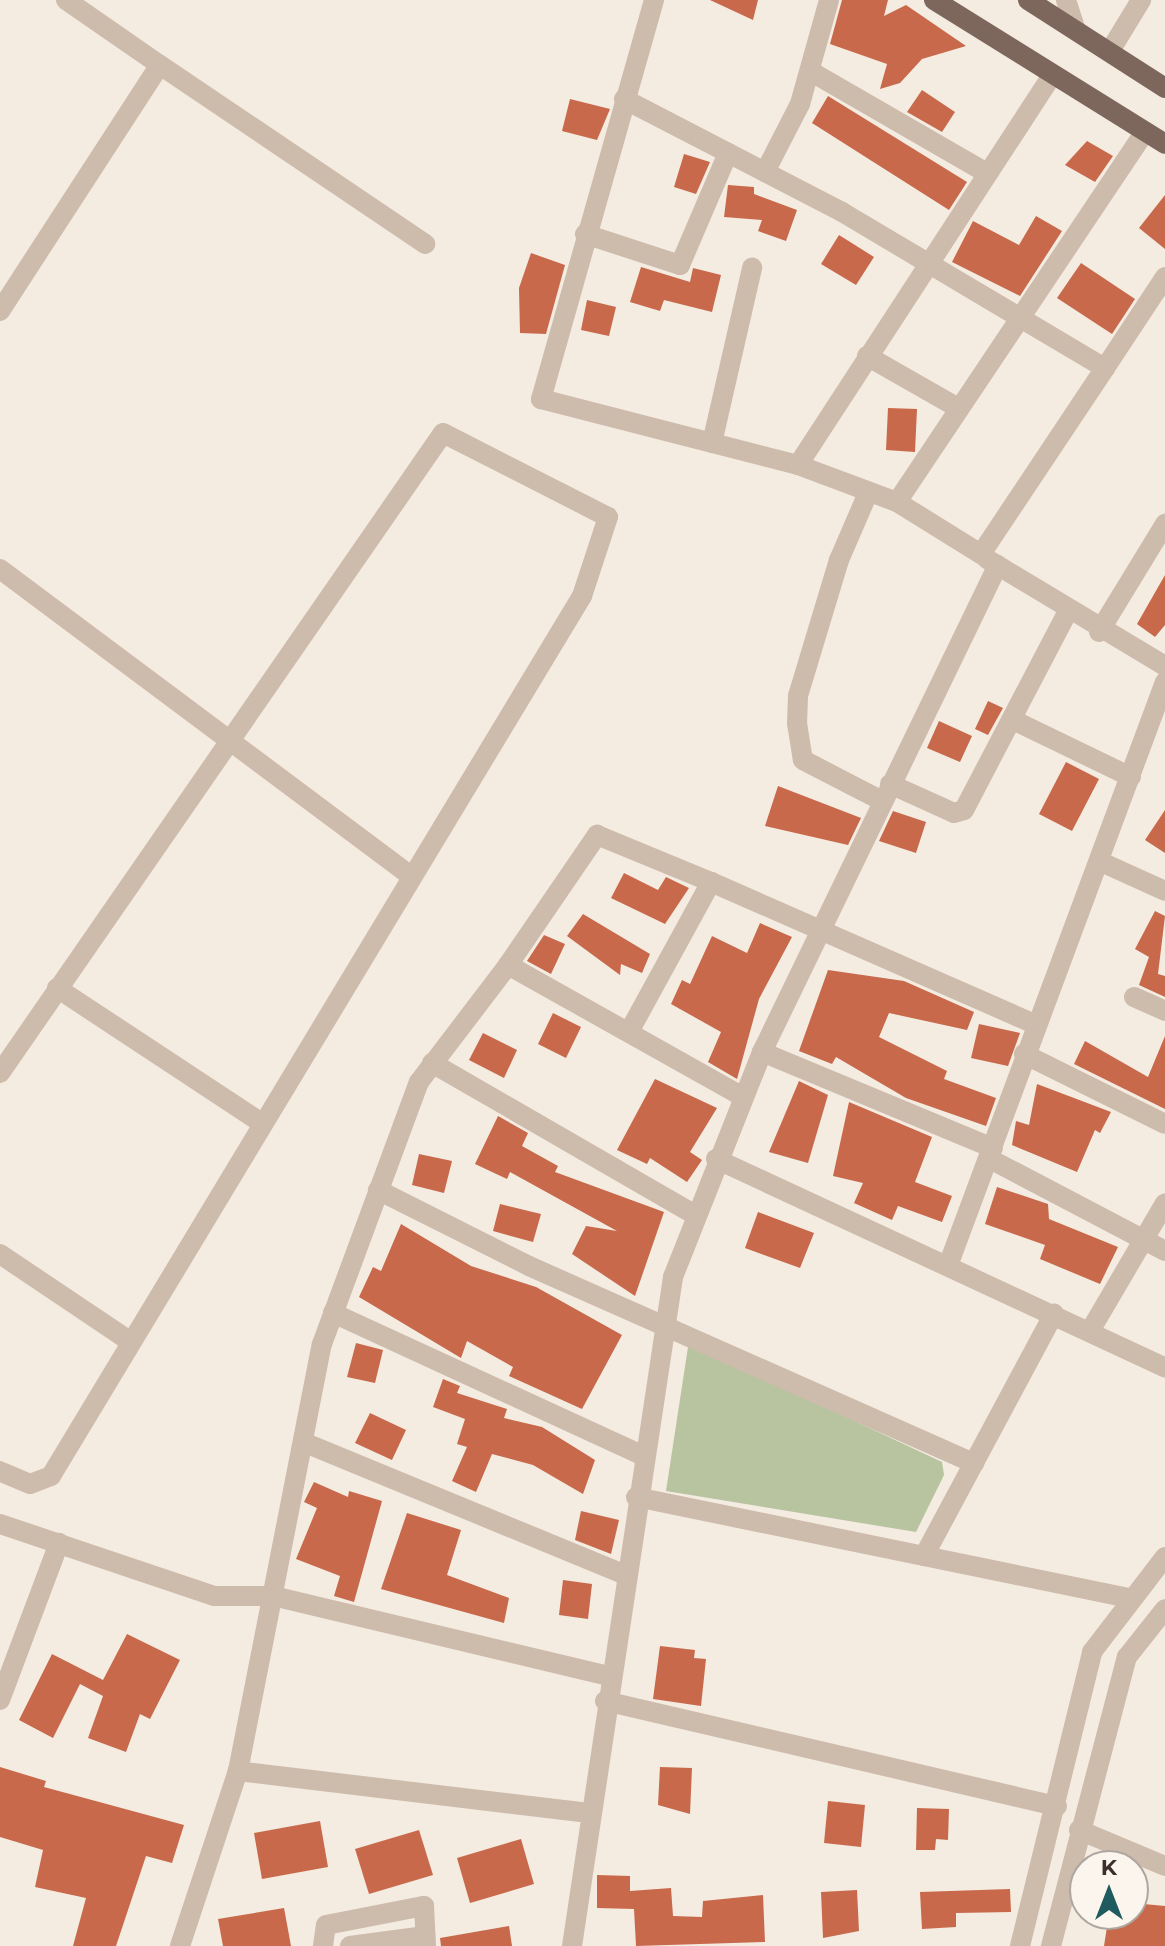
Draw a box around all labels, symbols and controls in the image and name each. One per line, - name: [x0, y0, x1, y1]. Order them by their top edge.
- north arrow: [1069, 1850, 1149, 1930]
- text: K: [1101, 1854, 1117, 1881]

